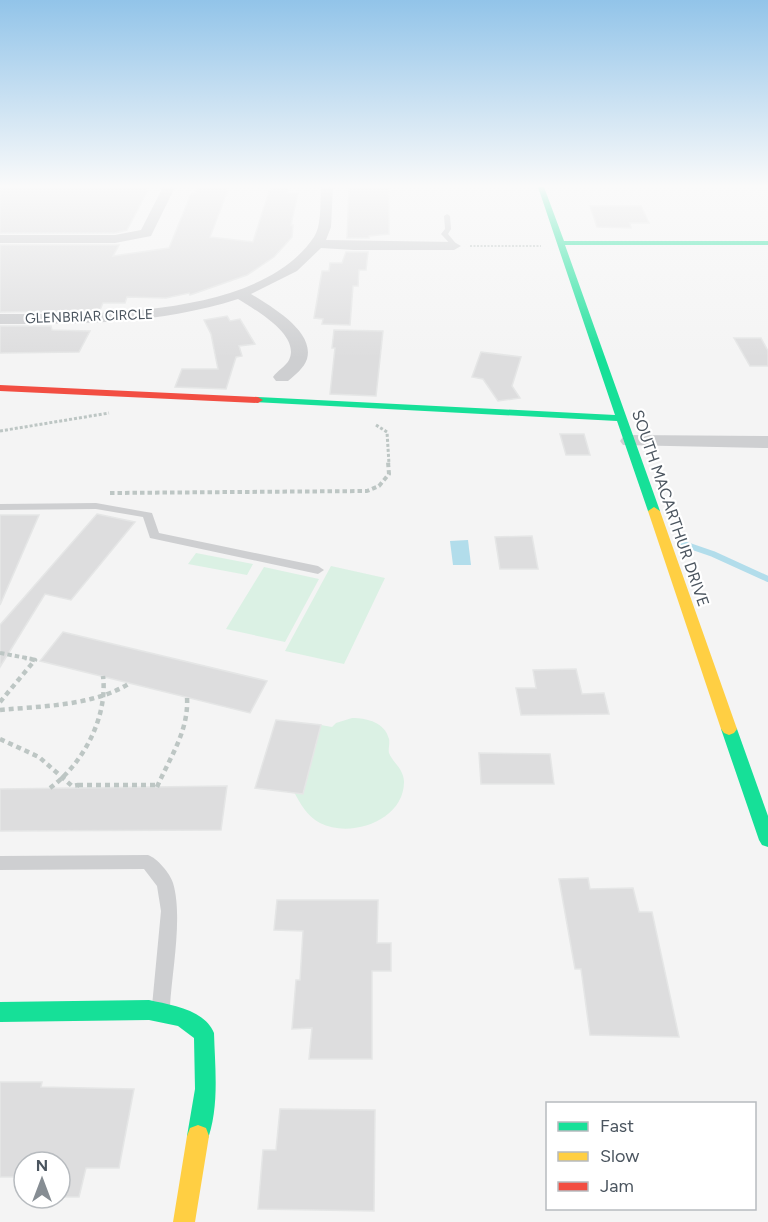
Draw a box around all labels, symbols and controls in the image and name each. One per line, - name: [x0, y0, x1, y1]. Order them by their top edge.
- street label: GLENBRIAR CIRCLE: [25, 306, 153, 327]
- street label: SOUTH MACARTHUR DRIVE: [628, 407, 713, 609]
- legend: [546, 1102, 756, 1210]
- text: Fast: [600, 1115, 634, 1137]
- text: Slow: [600, 1145, 639, 1167]
- north arrow: [12, 1150, 72, 1210]
- text: N: [36, 1156, 48, 1175]
- text: Jam: [600, 1175, 634, 1197]

